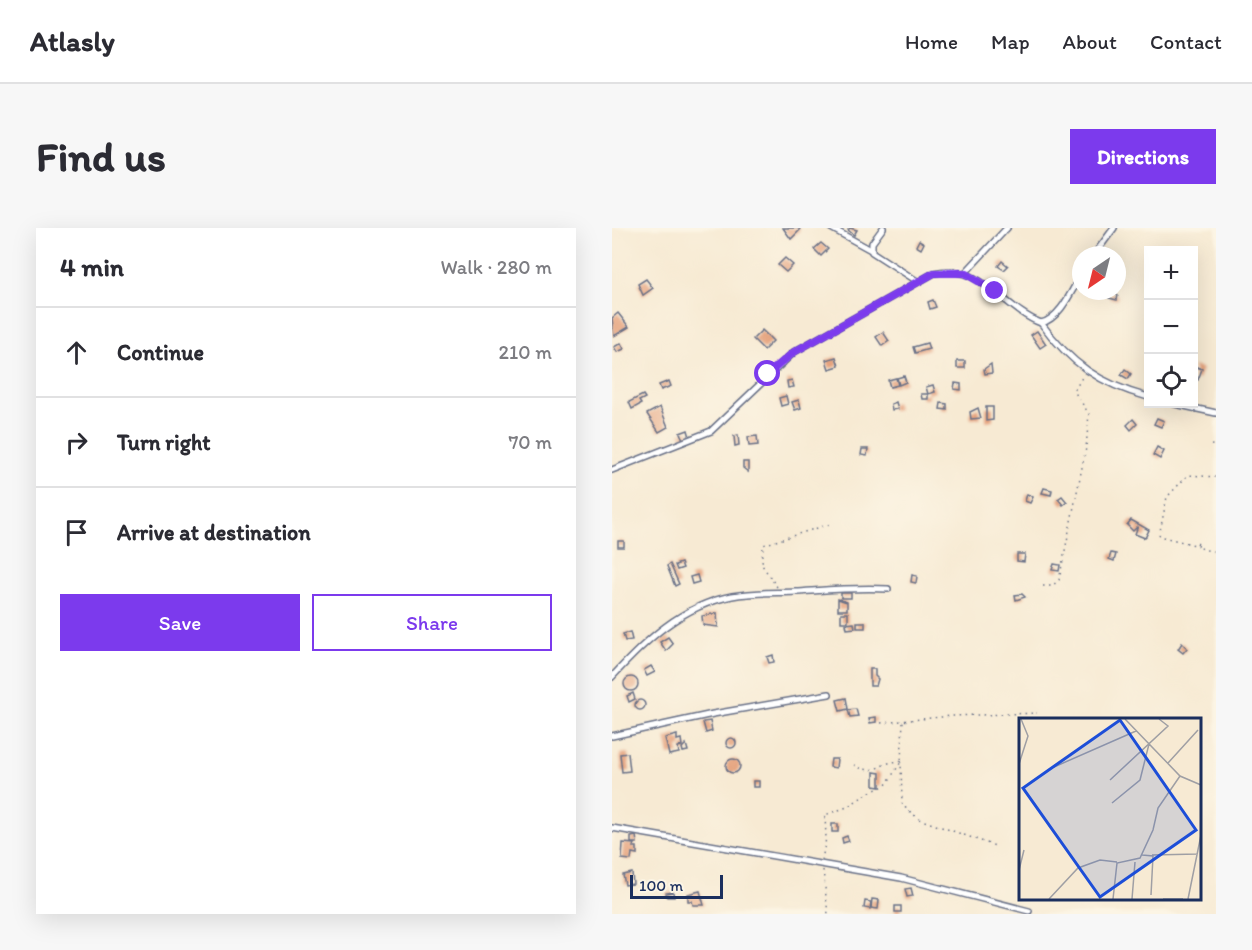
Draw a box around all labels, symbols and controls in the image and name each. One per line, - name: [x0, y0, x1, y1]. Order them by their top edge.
- text: Atlasly: [30, 24, 115, 58]
- text: Home: [905, 29, 958, 54]
- text: Map: [991, 29, 1030, 54]
- text: About: [1063, 29, 1117, 54]
- text: Contact: [1150, 29, 1222, 54]
- button: Directions: [1070, 129, 1216, 184]
- text: Find us: [36, 131, 166, 182]
- north arrow: [1072, 246, 1126, 300]
- map controls: [1144, 246, 1198, 408]
- button: +: [1144, 246, 1198, 300]
- text: 4 min: [60, 251, 124, 283]
- text: Walk · 280 m: [440, 255, 552, 279]
- route end: [981, 277, 1007, 303]
- button: −: [1144, 300, 1198, 354]
- icon: ahead: [60, 336, 93, 369]
- text: Continue: [117, 339, 204, 366]
- text: 210 m: [499, 340, 552, 364]
- button: locate: [1144, 354, 1198, 408]
- route start: [754, 360, 780, 386]
- icon: right: [60, 426, 93, 459]
- text: Turn right: [117, 429, 211, 456]
- text: 70 m: [508, 430, 552, 454]
- icon: arrive: [60, 516, 93, 549]
- text: Arrive at destination: [117, 519, 311, 546]
- button: Save: [60, 594, 300, 651]
- button: Share: [312, 594, 552, 651]
- inset map: [1019, 718, 1201, 899]
- scale bar: [630, 872, 723, 900]
- text: 100 m: [639, 876, 683, 895]

